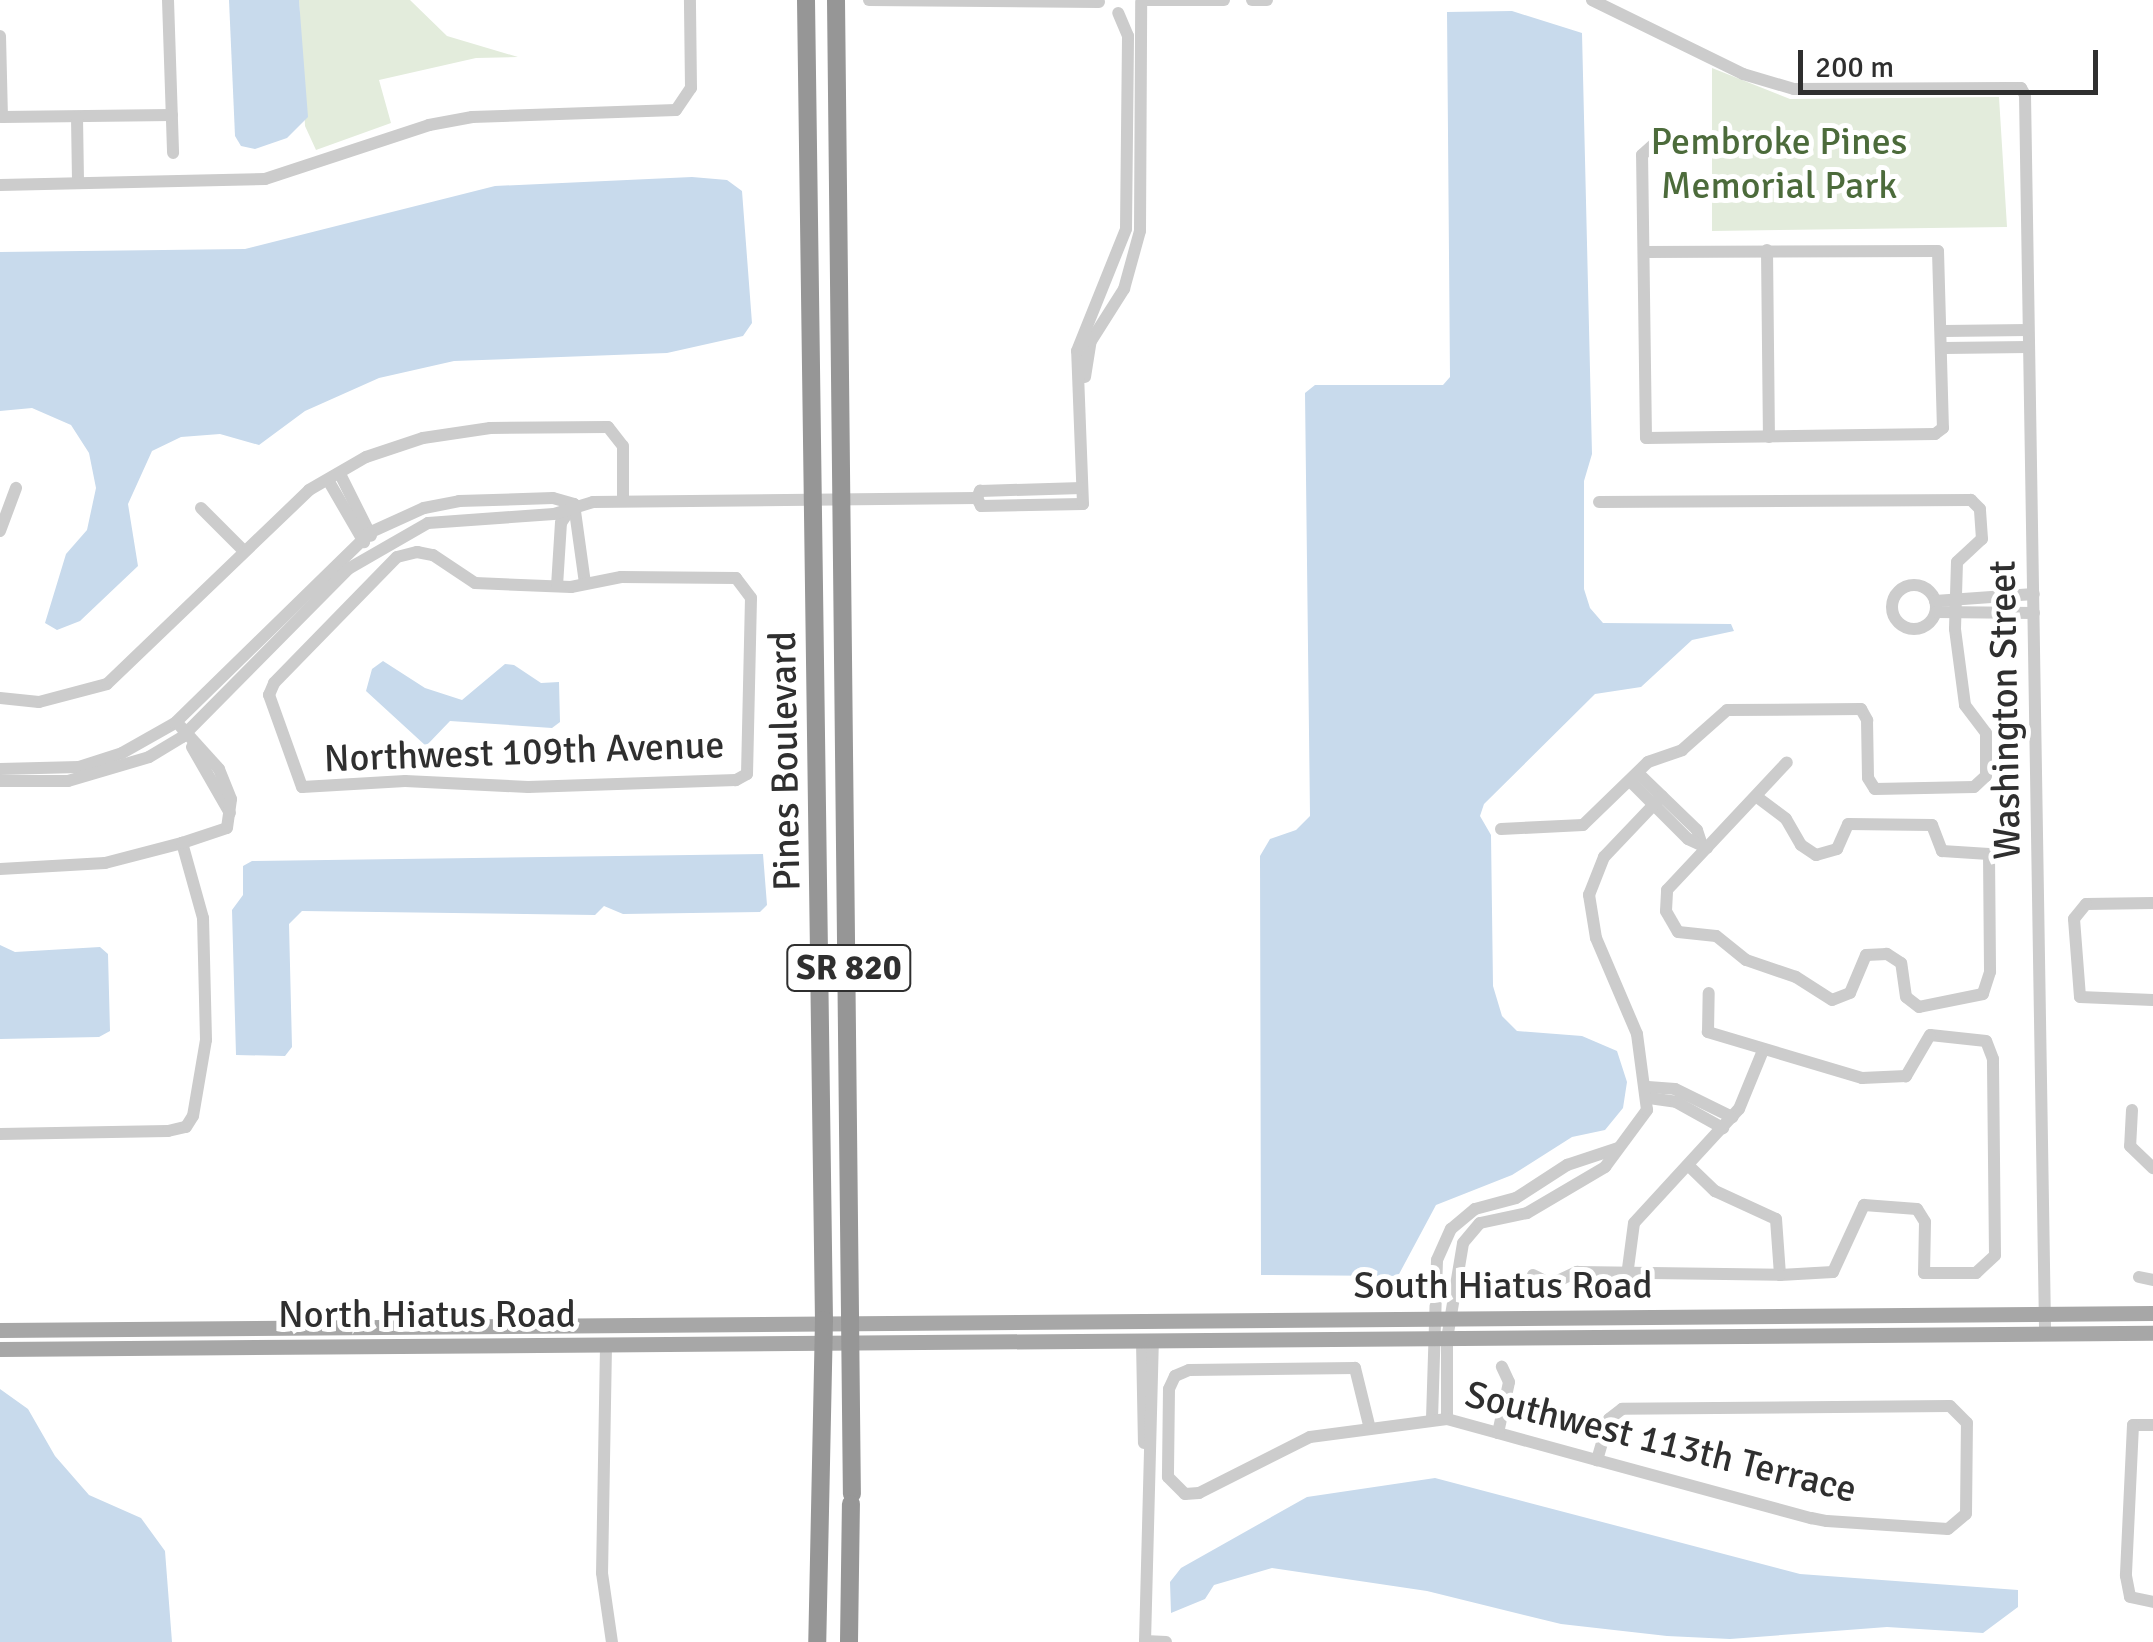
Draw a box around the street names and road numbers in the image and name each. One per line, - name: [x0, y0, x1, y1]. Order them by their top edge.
- street label: Washington Street: [1980, 560, 2030, 860]
- street label: Pines Boulevard: [760, 631, 810, 891]
- street label: Northwest 109th Avenue: [323, 722, 725, 782]
- road number: SR 820: [784, 938, 914, 998]
- street label: South Hiatus Road: [1353, 1263, 1653, 1309]
- street label: North Hiatus Road: [278, 1292, 576, 1338]
- street label: Southwest 113th Terrace: [1461, 1371, 1861, 1513]

